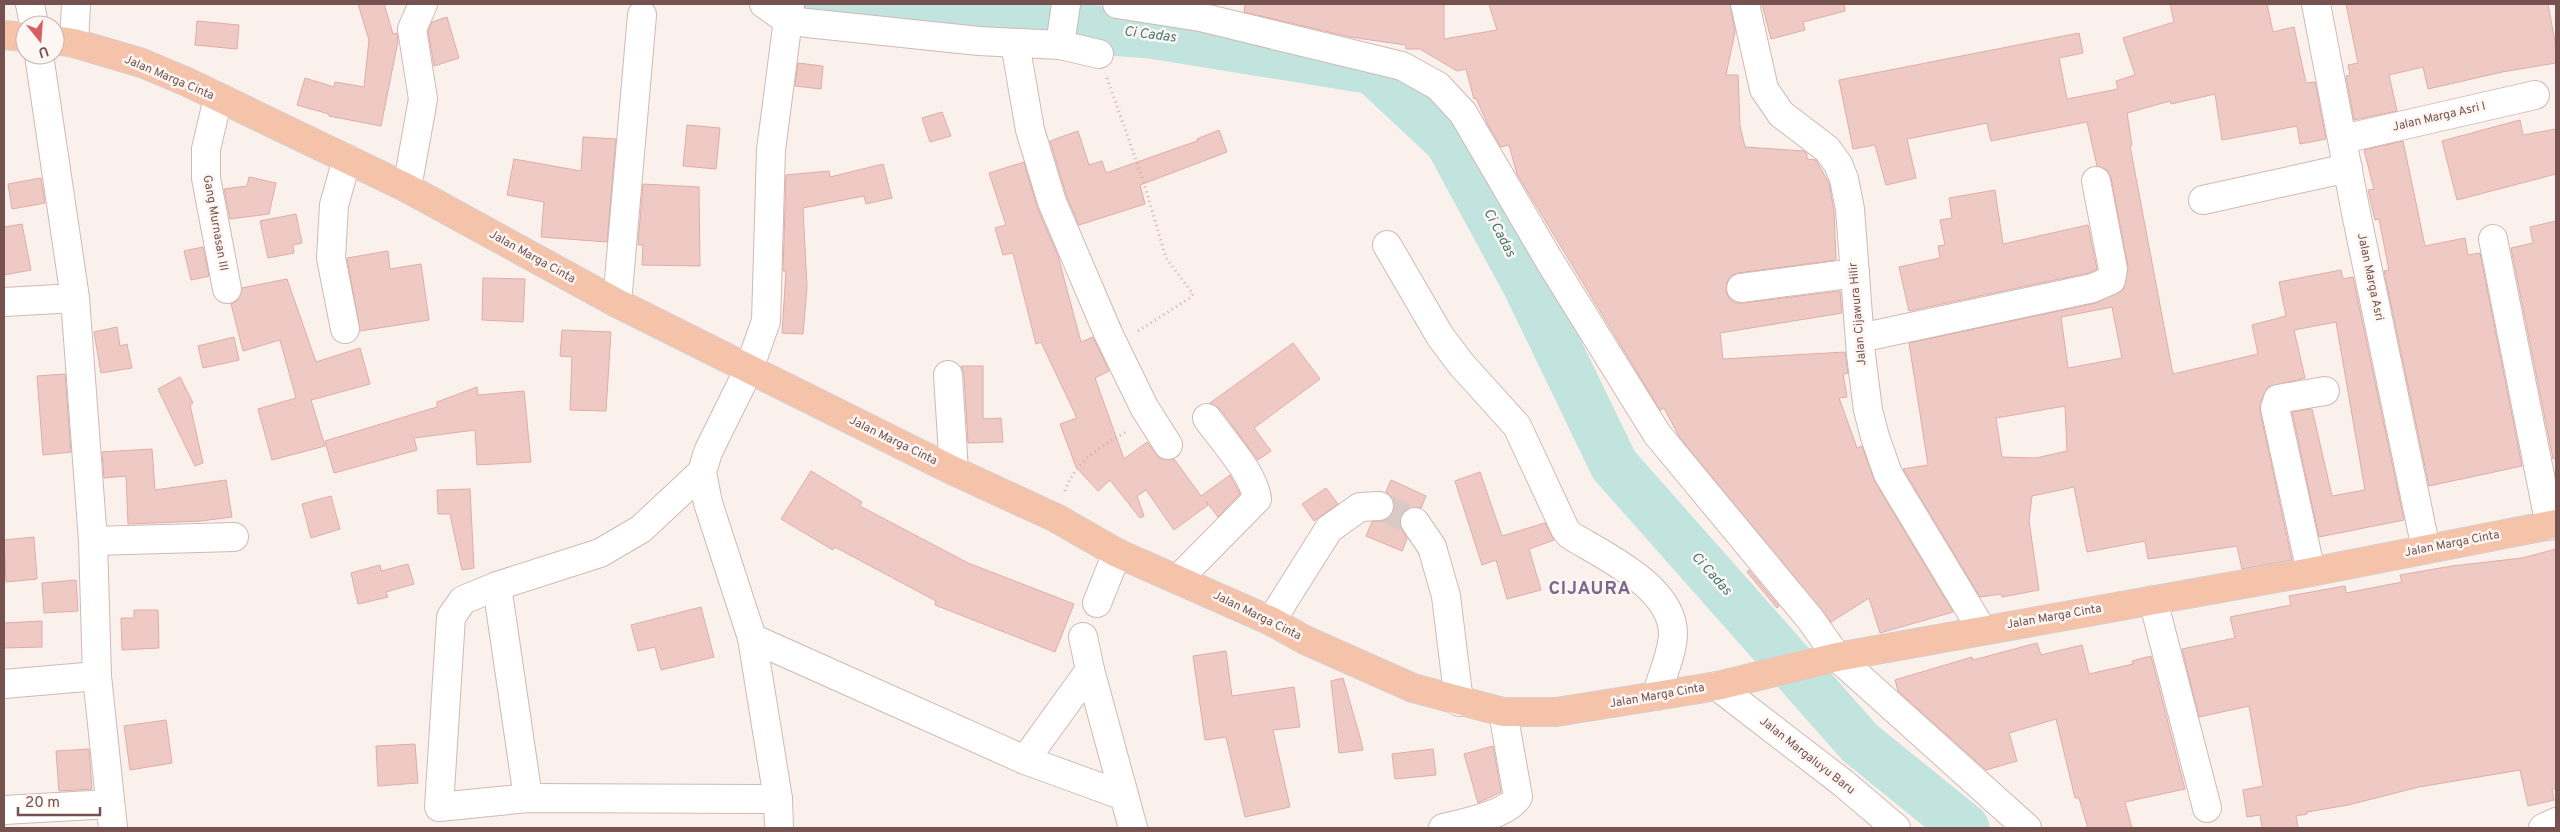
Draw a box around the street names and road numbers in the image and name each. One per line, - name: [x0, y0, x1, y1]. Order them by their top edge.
- street label: Jalan Marga Cinta: [122, 52, 216, 104]
- street label: Jalan Marga Asri I: [2391, 98, 2487, 136]
- street label: Gang Murnasan III: [199, 174, 231, 272]
- street label: Jalan Marga Cinta: [486, 227, 578, 287]
- street label: Jalan Marga Asri: [2353, 232, 2387, 322]
- street label: Jalan Cijawura Hilir: [1845, 261, 1870, 366]
- street label: Jalan Marga Cinta: [846, 413, 940, 469]
- street label: Jalan Marga Cinta: [2403, 527, 2501, 561]
- street label: Jalan Marga Cinta: [1210, 588, 1304, 644]
- street label: Jalan Marga Cinta: [2005, 601, 2103, 633]
- street label: Jalan Marga Cinta: [1608, 680, 1706, 712]
- street label: Jalan Margaluyu Baru: [1756, 714, 1858, 798]

